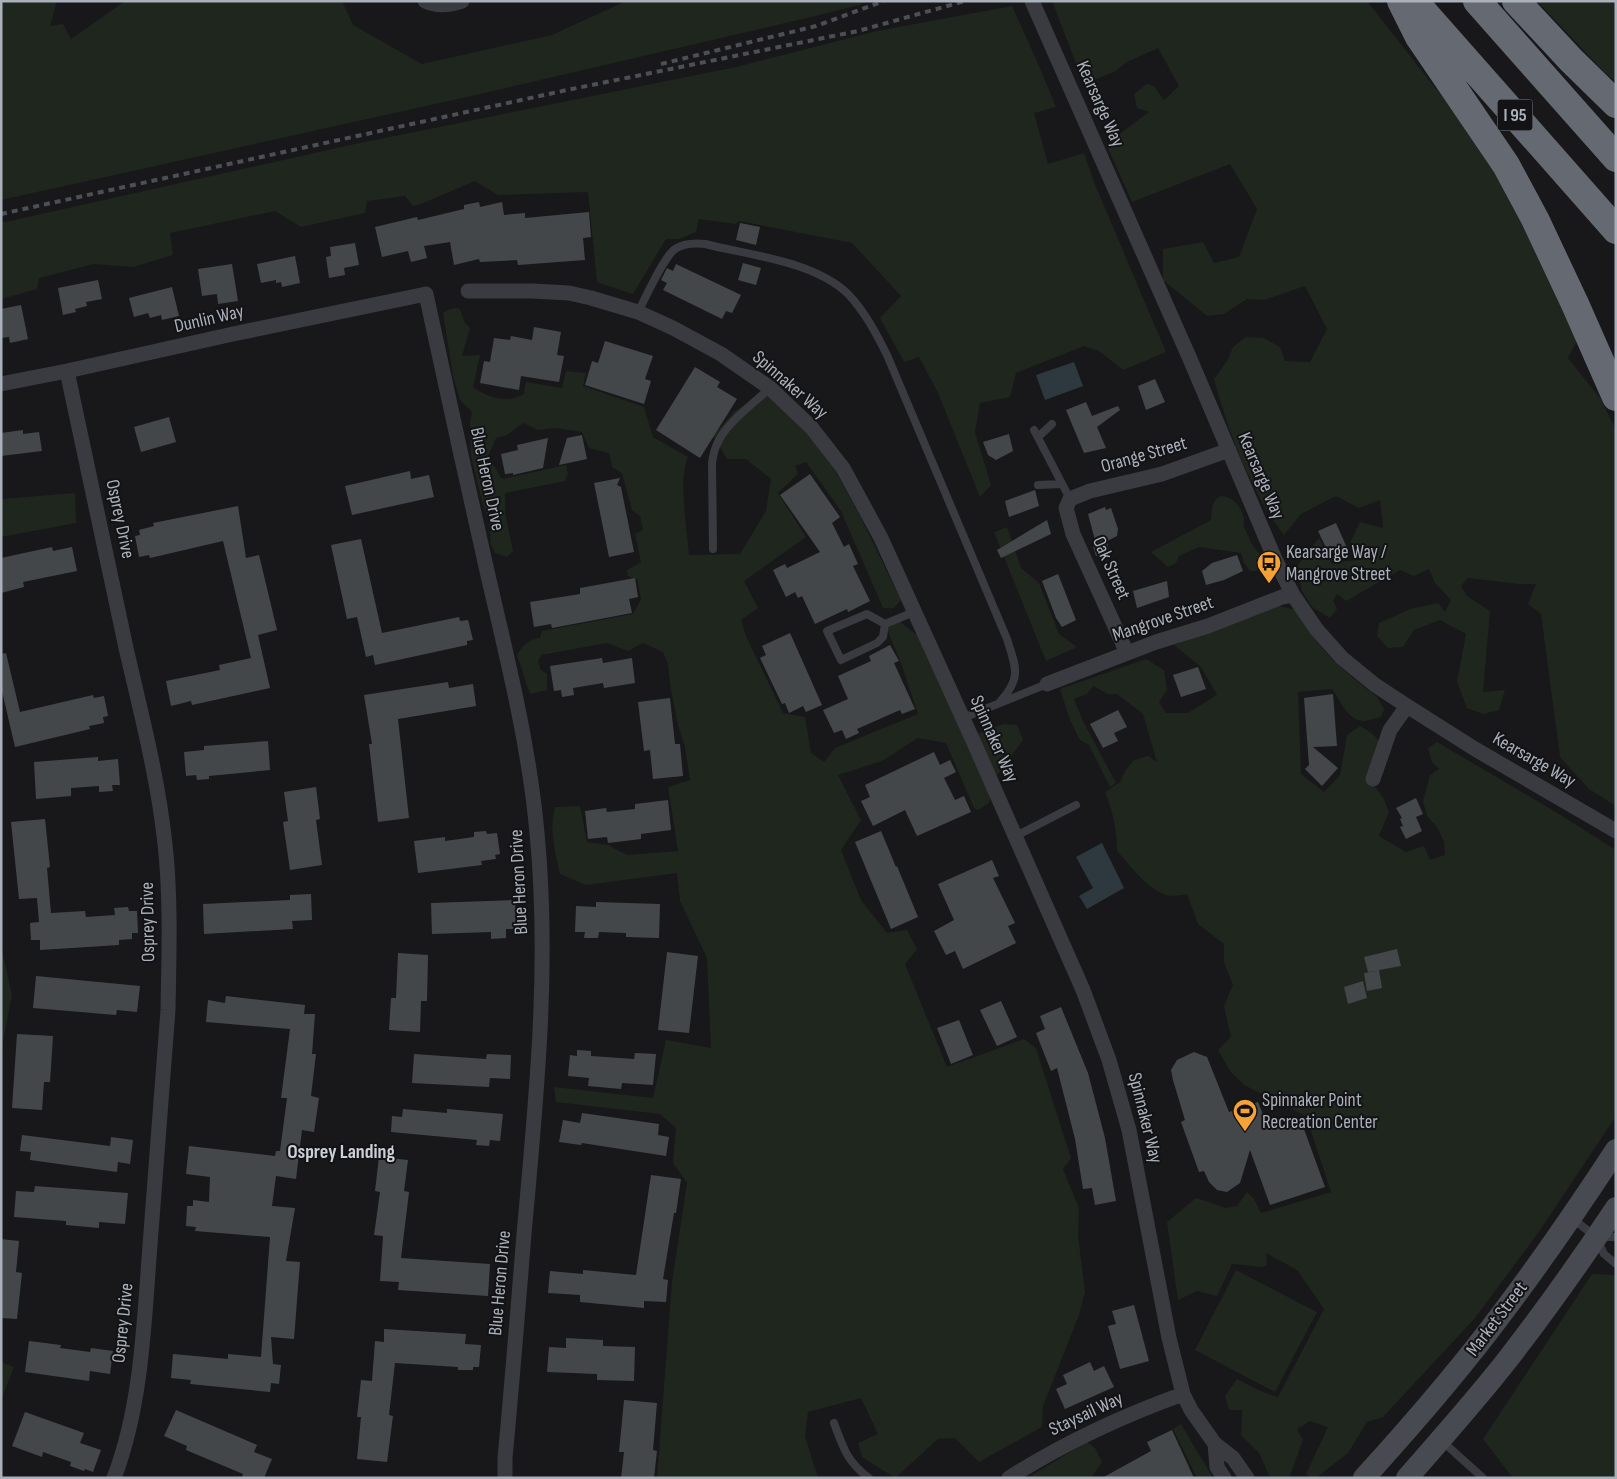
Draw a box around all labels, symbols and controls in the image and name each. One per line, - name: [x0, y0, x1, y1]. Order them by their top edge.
- street label: Kearsarge Way: [1071, 57, 1129, 151]
- road number: I 95: [1498, 100, 1532, 130]
- street label: Dunlin Way: [172, 300, 247, 338]
- street label: Spinnaker Way: [748, 346, 833, 424]
- street label: Blue Heron Drive: [465, 425, 509, 533]
- street label: Kearsarge Way: [1232, 429, 1290, 523]
- street label: Orange Street: [1098, 432, 1190, 478]
- street label: Osprey Drive: [100, 477, 140, 561]
- street label: Oak Street: [1087, 533, 1135, 603]
- place label: Kearsarge Way / Mangrove Street: [1286, 541, 1391, 586]
- bus stop icon: Kearsarge Way / Mangrove Street: [1256, 550, 1282, 584]
- street label: Mangrove Street: [1110, 591, 1217, 647]
- street label: Spinnaker Way: [965, 692, 1024, 787]
- street label: Kearsarge Way: [1488, 727, 1580, 793]
- street label: Blue Heron Drive: [505, 829, 533, 935]
- street label: Osprey Drive: [136, 882, 160, 962]
- street label: Spinnaker Way: [1123, 1070, 1168, 1166]
- place label: Spinnaker Point Recreation Center: [1262, 1089, 1378, 1134]
- sports icon: Spinnaker Point Recreation Center: [1232, 1098, 1258, 1132]
- district label: Osprey Landing: [287, 1140, 395, 1164]
- street label: Blue Heron Drive: [484, 1230, 516, 1336]
- street label: Market Street: [1461, 1277, 1533, 1361]
- street label: Osprey Drive: [107, 1282, 139, 1364]
- street label: Staysail Way: [1045, 1387, 1127, 1441]

